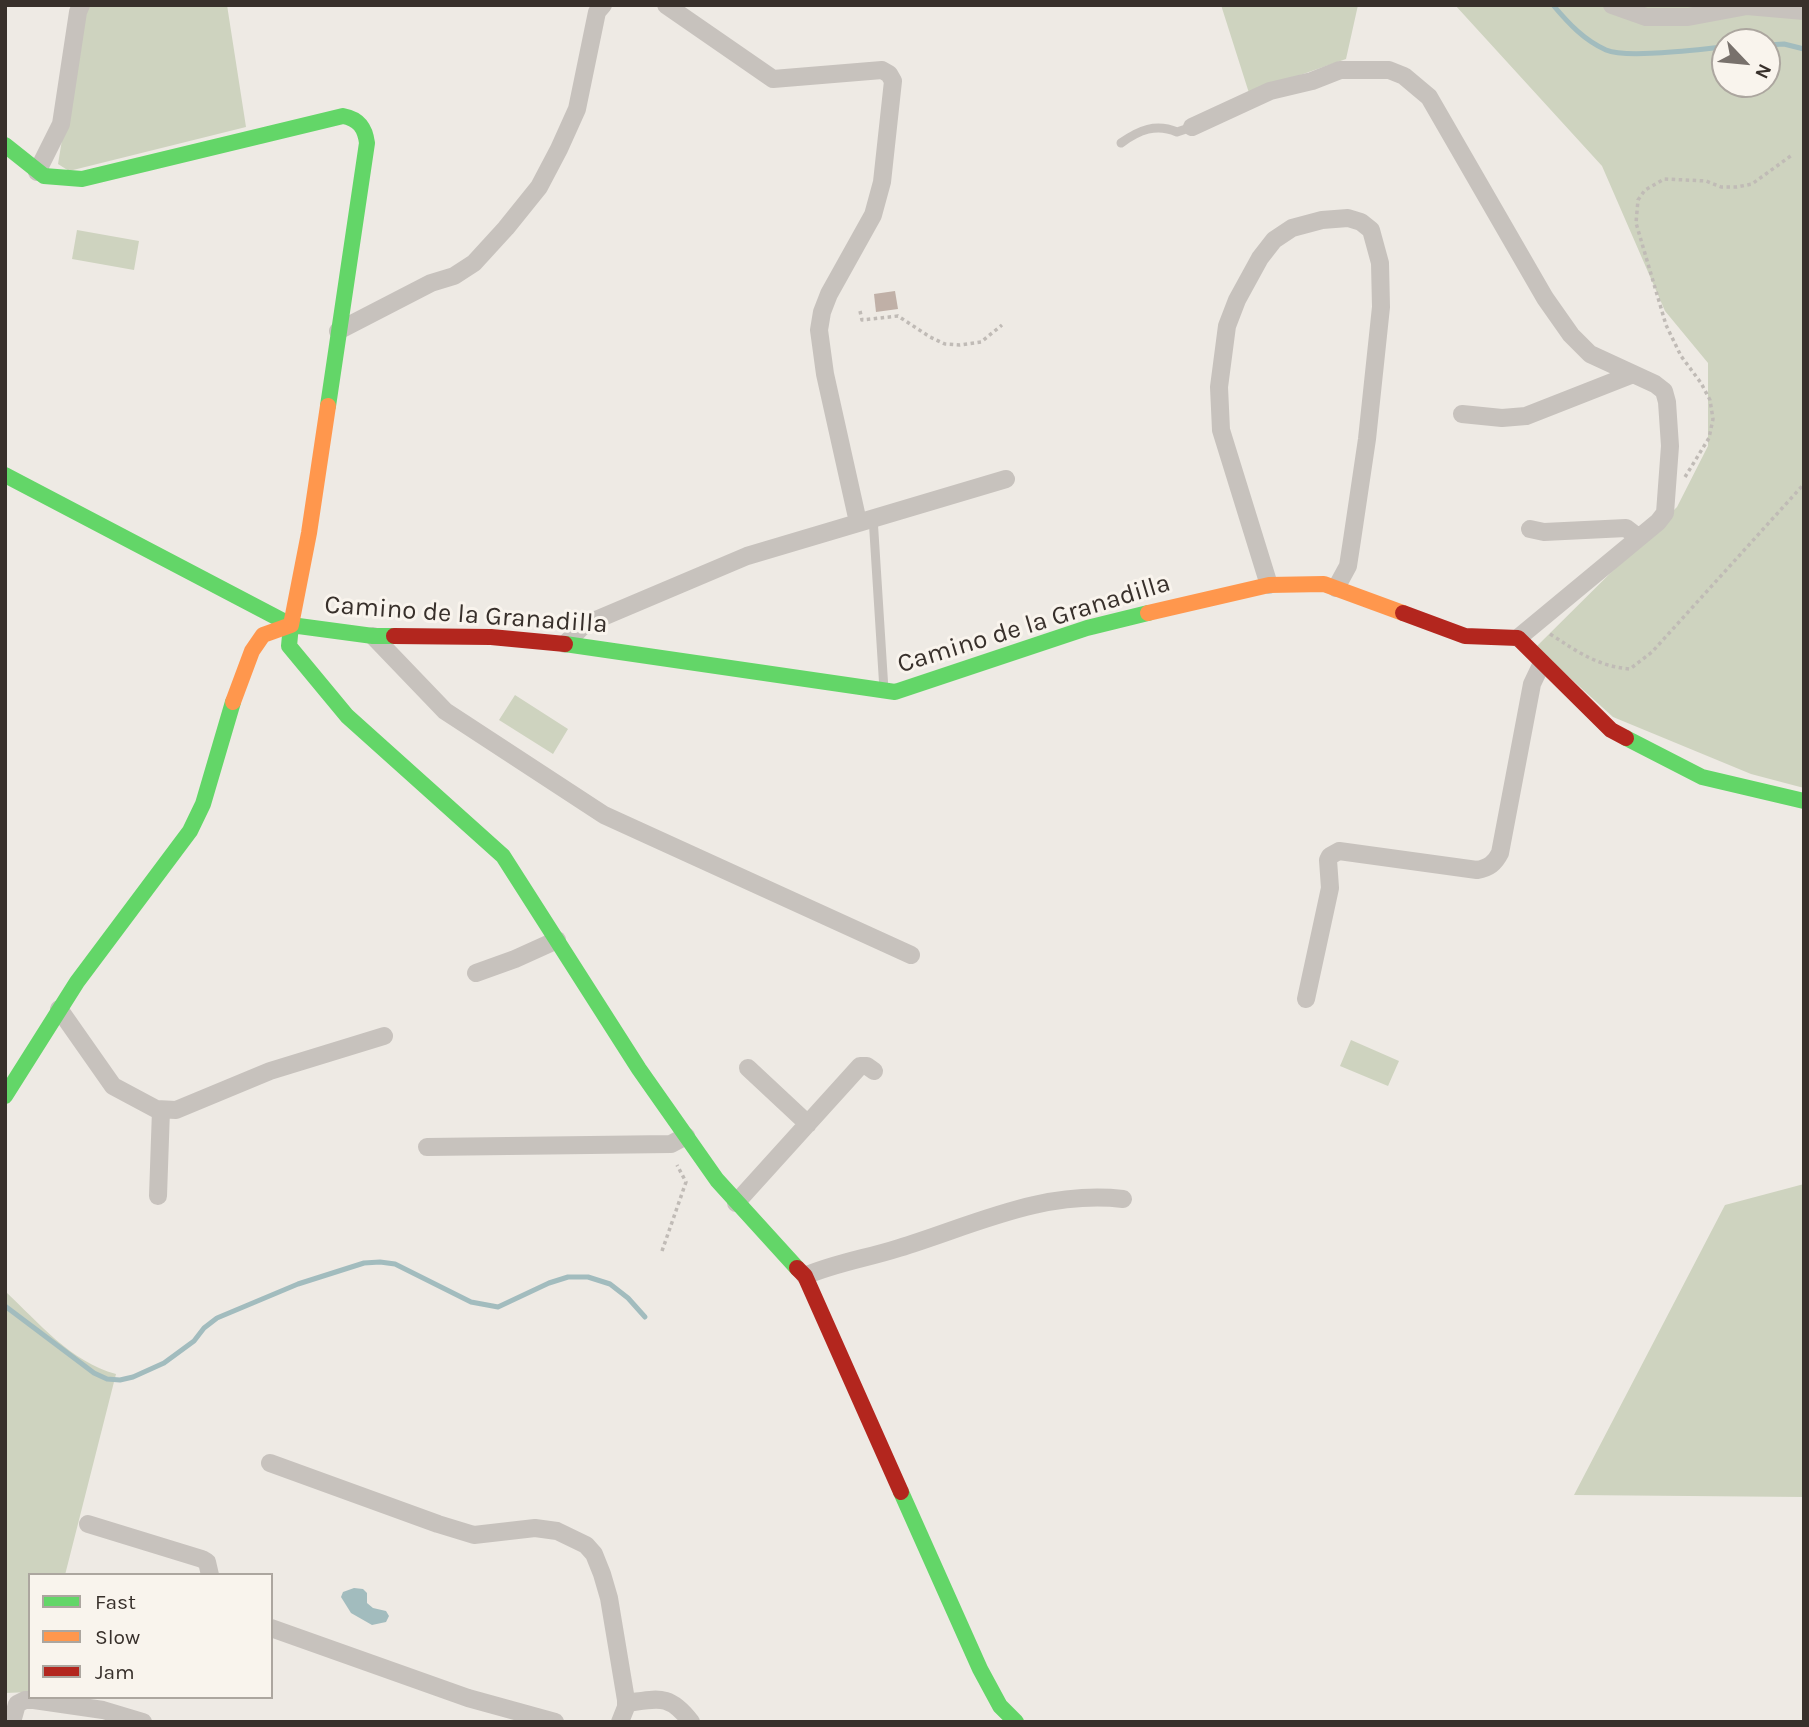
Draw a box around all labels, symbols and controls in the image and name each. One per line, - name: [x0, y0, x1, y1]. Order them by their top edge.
- north arrow: [1711, 28, 1781, 98]
- text: N: [1750, 60, 1776, 82]
- street label: Camino de la Granadilla: [894, 568, 1174, 680]
- street label: Camino de la Granadilla: [323, 590, 609, 640]
- legend: [28, 1573, 273, 1699]
- text: Fast: [95, 1590, 136, 1614]
- text: Slow: [95, 1625, 140, 1649]
- text: Jam: [95, 1660, 135, 1684]

